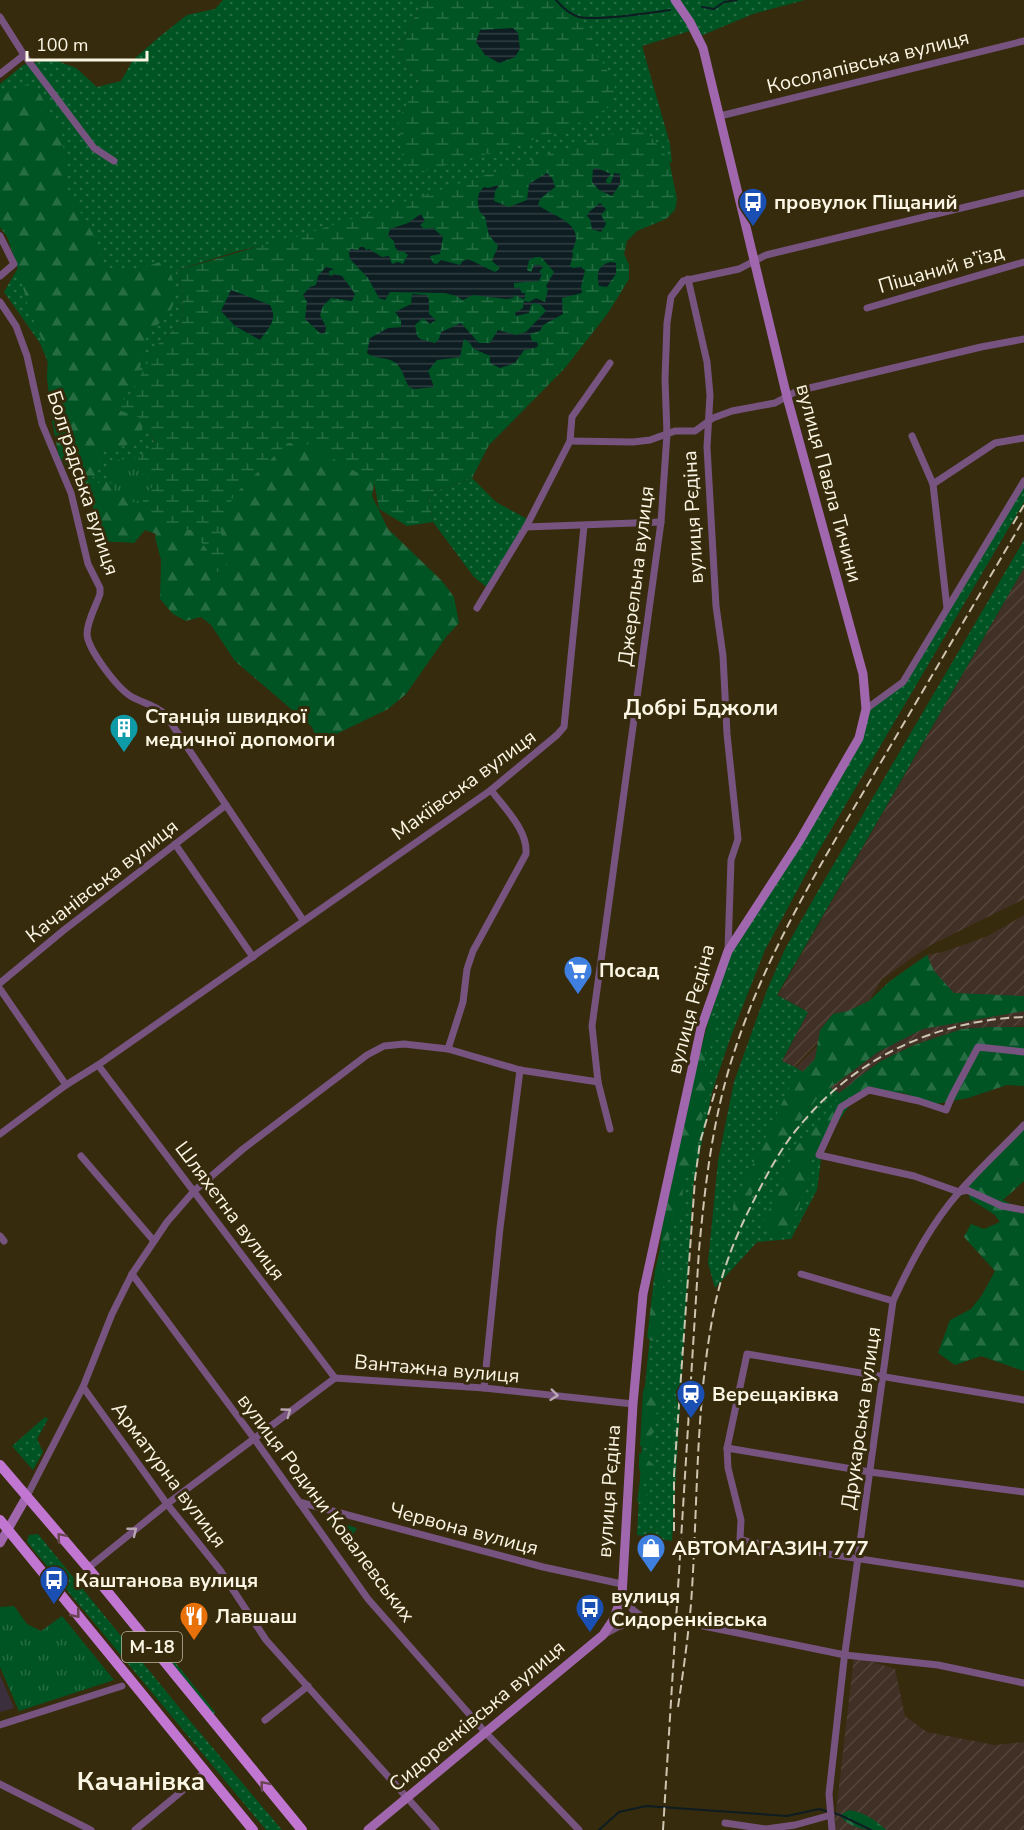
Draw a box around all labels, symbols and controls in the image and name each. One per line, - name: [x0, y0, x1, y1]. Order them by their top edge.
- scale bar: [27, 24, 147, 62]
- street label: Косолапівська вулиця: [764, 24, 972, 100]
- text: 100 m: [36, 33, 88, 57]
- bus stop icon: провулок Піщаний: [737, 186, 769, 228]
- place label: провулок Піщаний: [774, 189, 958, 216]
- street label: Піщаний в’їзд: [875, 238, 1007, 300]
- street label: вулиця Павла Тичини: [790, 381, 868, 585]
- street label: Болградська вулиця: [40, 387, 126, 579]
- street label: вулиця Рєдіна: [676, 450, 710, 584]
- street label: Джерельна вулиця: [612, 484, 660, 668]
- district label: Добрі Бджоли: [624, 693, 778, 723]
- place label: Станція швидкої медичної допомоги: [145, 703, 335, 753]
- building icon: Станція швидкої медичної допомоги: [108, 712, 140, 754]
- street label: Макіївська вулиця: [386, 723, 542, 847]
- street label: Качанівська вулиця: [20, 813, 184, 949]
- street label: вулиця Рєдіна: [661, 941, 721, 1077]
- supermarket icon: Посад: [562, 954, 594, 996]
- place label: Посад: [599, 957, 659, 984]
- street label: Шляхетна вулиця: [169, 1136, 291, 1286]
- street label: Друкарська вулиця: [835, 1325, 887, 1511]
- street label: Вантажна вулиця: [353, 1348, 521, 1390]
- station icon: Верещаківка: [675, 1378, 707, 1420]
- place label: Верещаківка: [712, 1381, 839, 1408]
- street label: вулиця Родини Ковалевських: [231, 1388, 421, 1628]
- one-way arrow: [550, 1389, 559, 1401]
- street label: Арматурна вулиця: [105, 1397, 233, 1553]
- one-way arrow: [281, 1409, 292, 1420]
- street label: вулиця Рєдіна: [591, 1424, 627, 1558]
- street label: Червона вулиця: [387, 1496, 541, 1562]
- one-way arrow: [126, 1528, 137, 1539]
- shop icon: АВТОМАГАЗИН 777: [635, 1532, 667, 1574]
- one-way arrow: [57, 1533, 68, 1544]
- place label: АВТОМАГАЗИН 777: [672, 1535, 869, 1562]
- bus stop icon: Каштанова вулиця: [38, 1564, 70, 1606]
- place label: Каштанова вулиця: [75, 1567, 258, 1594]
- place label: вулиця Сидоренківська: [611, 1583, 767, 1633]
- bus stop icon: вулиця Сидоренківська: [574, 1592, 606, 1634]
- restaurant icon: Лавшаш: [178, 1600, 210, 1642]
- place label: Лавшаш: [215, 1603, 297, 1630]
- one-way arrow: [69, 1607, 80, 1618]
- road number: М-18: [122, 1632, 182, 1662]
- street label: Сидоренківська вулиця: [383, 1634, 571, 1798]
- district label: Качанівка: [77, 1764, 205, 1799]
- one-way arrow: [260, 1781, 271, 1792]

